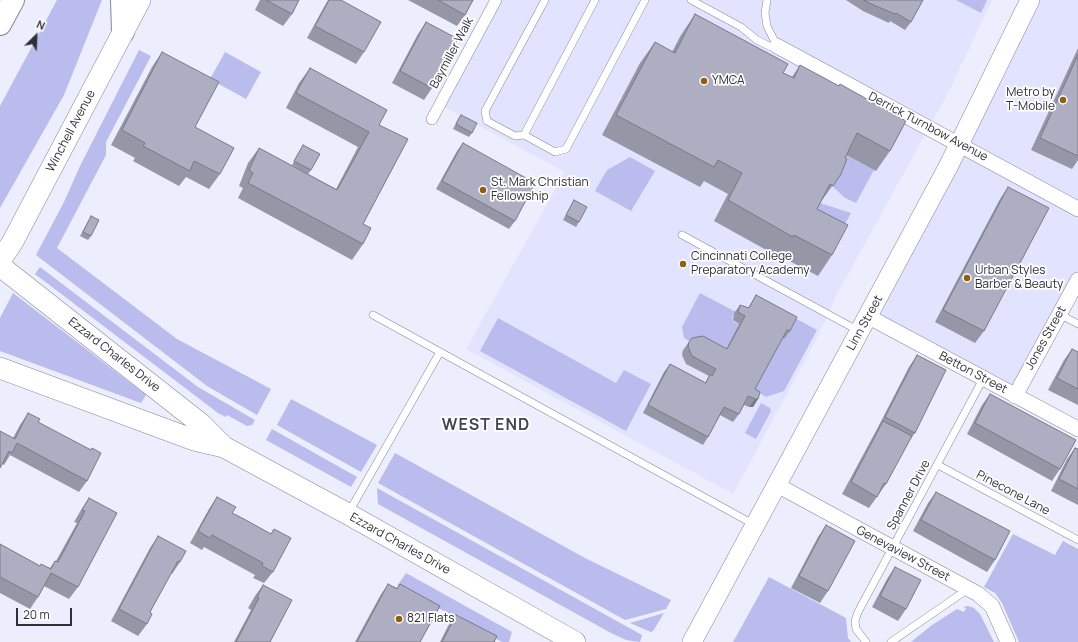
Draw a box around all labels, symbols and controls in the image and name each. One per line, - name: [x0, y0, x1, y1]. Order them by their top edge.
- street label: Baymiller Walk: [427, 15, 477, 91]
- north arrow: [16, 16, 56, 56]
- text: N: [34, 16, 48, 33]
- place label: YMCA: [712, 74, 745, 88]
- marker: YMCA: [699, 76, 709, 86]
- place label: Metro by T-Mobile: [1006, 86, 1055, 114]
- street label: Winchell Avenue: [43, 88, 99, 174]
- street label: Derrick Turnbow Avenue: [866, 89, 990, 165]
- marker: Metro by T-Mobile: [1058, 95, 1068, 105]
- place label: St. Mark Christian Fellowship: [491, 176, 589, 204]
- marker: St. Mark Christian Fellowship: [478, 185, 488, 195]
- place label: Cincinnati College Preparatory Academy: [691, 250, 810, 278]
- marker: Cincinnati College Preparatory Academy: [678, 259, 688, 269]
- place label: Urban Styles Barber & Beauty: [975, 264, 1063, 292]
- marker: Urban Styles Barber & Beauty: [962, 273, 972, 283]
- street label: Linn Street: [844, 293, 886, 353]
- street label: Jones Street: [1023, 304, 1069, 372]
- street label: Ezzard Charles Drive: [65, 315, 163, 395]
- street label: Betton Street: [936, 349, 1010, 397]
- district label: WEST END: [442, 416, 530, 436]
- street label: Spanner Drive: [885, 458, 933, 532]
- street label: Pinecone Lane: [974, 468, 1052, 518]
- street label: Ezzard Charles Drive: [347, 510, 453, 578]
- street label: Genevaview Street: [854, 523, 952, 585]
- scale bar: [18, 600, 74, 626]
- text: 20 m: [23, 606, 50, 623]
- place label: 821 Flats: [407, 612, 455, 626]
- marker: 821 Flats: [394, 614, 404, 624]

